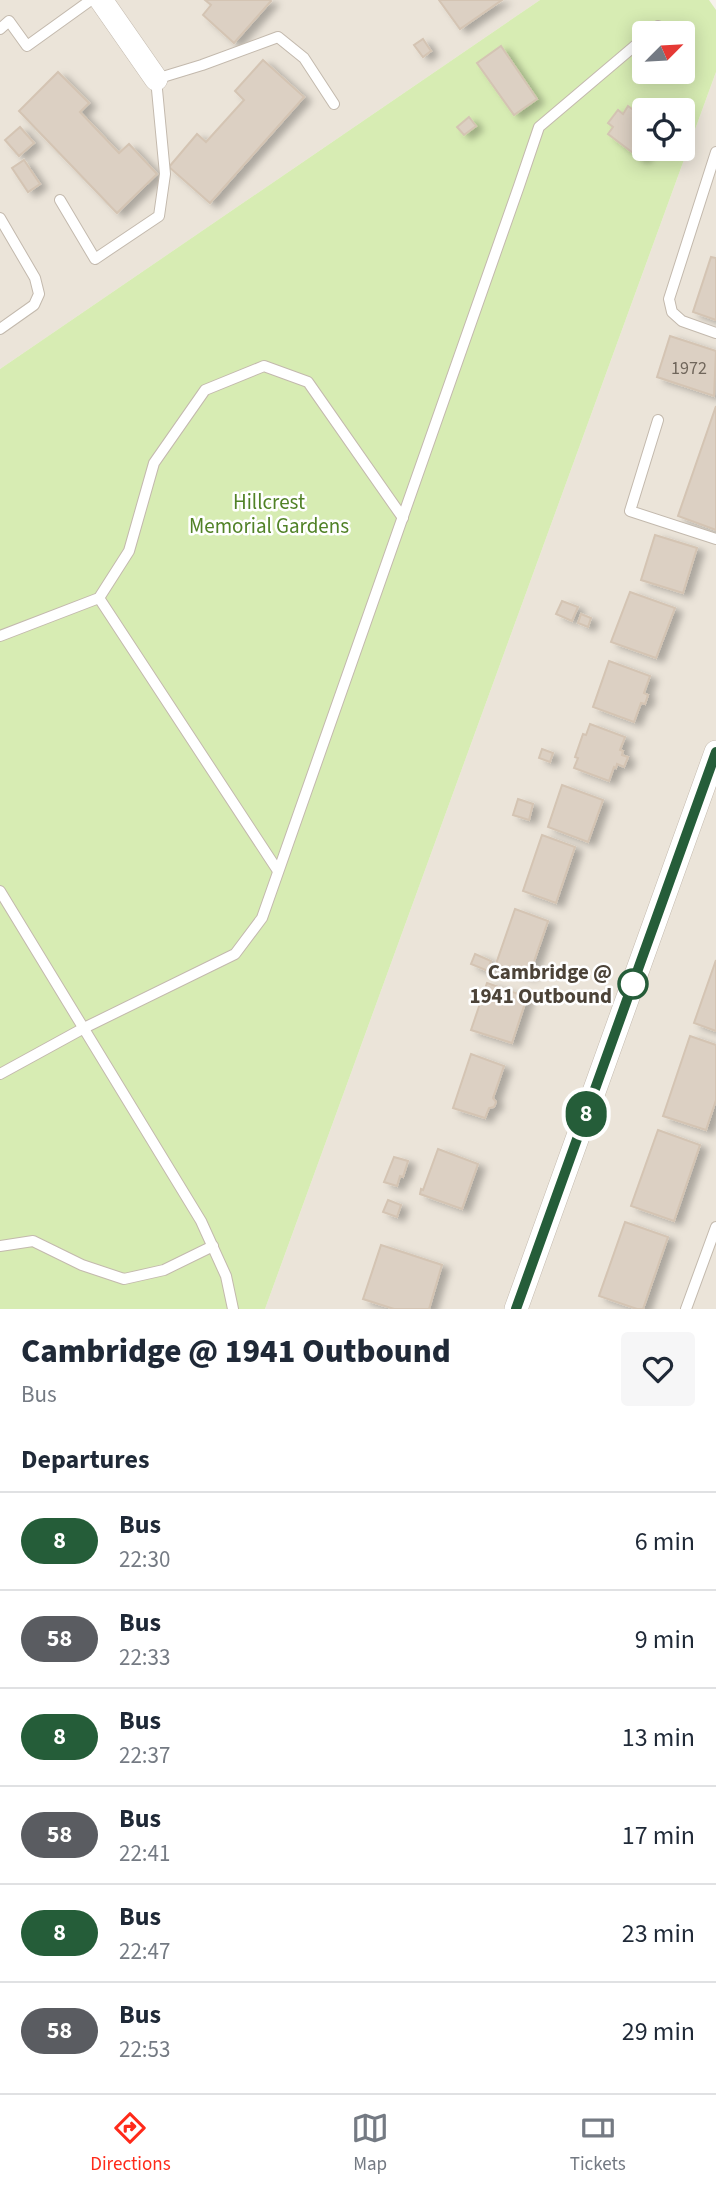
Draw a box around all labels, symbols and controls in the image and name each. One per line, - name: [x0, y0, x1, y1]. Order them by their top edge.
- north arrow: [632, 21, 695, 84]
- map controls: [632, 21, 695, 161]
- button: locate: [632, 98, 695, 161]
- house number: 1972: [671, 356, 707, 381]
- park label: Hillcrest Memorial Gardens: [189, 487, 349, 541]
- place label: Cambridge @ 1941 Outbound: [469, 957, 612, 1011]
- marker: Cambridge @ 1941 Outbound: [618, 969, 648, 999]
- line badge: 8: [563, 1091, 609, 1137]
- text: 8: [580, 1096, 592, 1131]
- text: Cambridge @ 1941 Outbound: [21, 1328, 451, 1375]
- button: heart: [621, 1332, 695, 1406]
- text: Bus: [21, 1378, 57, 1411]
- text: Departures: [21, 1441, 149, 1478]
- text: Bus: [119, 1506, 161, 1543]
- text: 8: [53, 1523, 66, 1558]
- text: 6 min: [635, 1523, 695, 1560]
- text: 22:30: [119, 1543, 170, 1576]
- text: Bus: [119, 1604, 161, 1641]
- text: 58: [47, 1621, 72, 1656]
- text: 9 min: [635, 1621, 695, 1658]
- text: 22:33: [119, 1641, 170, 1674]
- text: Bus: [119, 1702, 161, 1739]
- text: 8: [53, 1719, 66, 1754]
- text: 13 min: [622, 1719, 695, 1756]
- text: 22:37: [119, 1739, 170, 1772]
- text: Bus: [119, 1800, 161, 1837]
- text: 58: [47, 1817, 72, 1852]
- text: 17 min: [622, 1817, 695, 1854]
- text: 22:41: [119, 1837, 170, 1870]
- text: Bus: [119, 1898, 161, 1935]
- text: 8: [53, 1915, 66, 1950]
- text: 23 min: [622, 1915, 695, 1952]
- text: 22:47: [119, 1935, 170, 1968]
- text: Bus: [119, 1996, 161, 2033]
- text: 58: [47, 2013, 72, 2048]
- text: 29 min: [622, 2013, 695, 2050]
- text: 22:53: [119, 2033, 170, 2066]
- tab: Directions: [90, 2109, 171, 2178]
- tab: Map: [351, 2109, 389, 2178]
- tab: Tickets: [570, 2109, 626, 2178]

